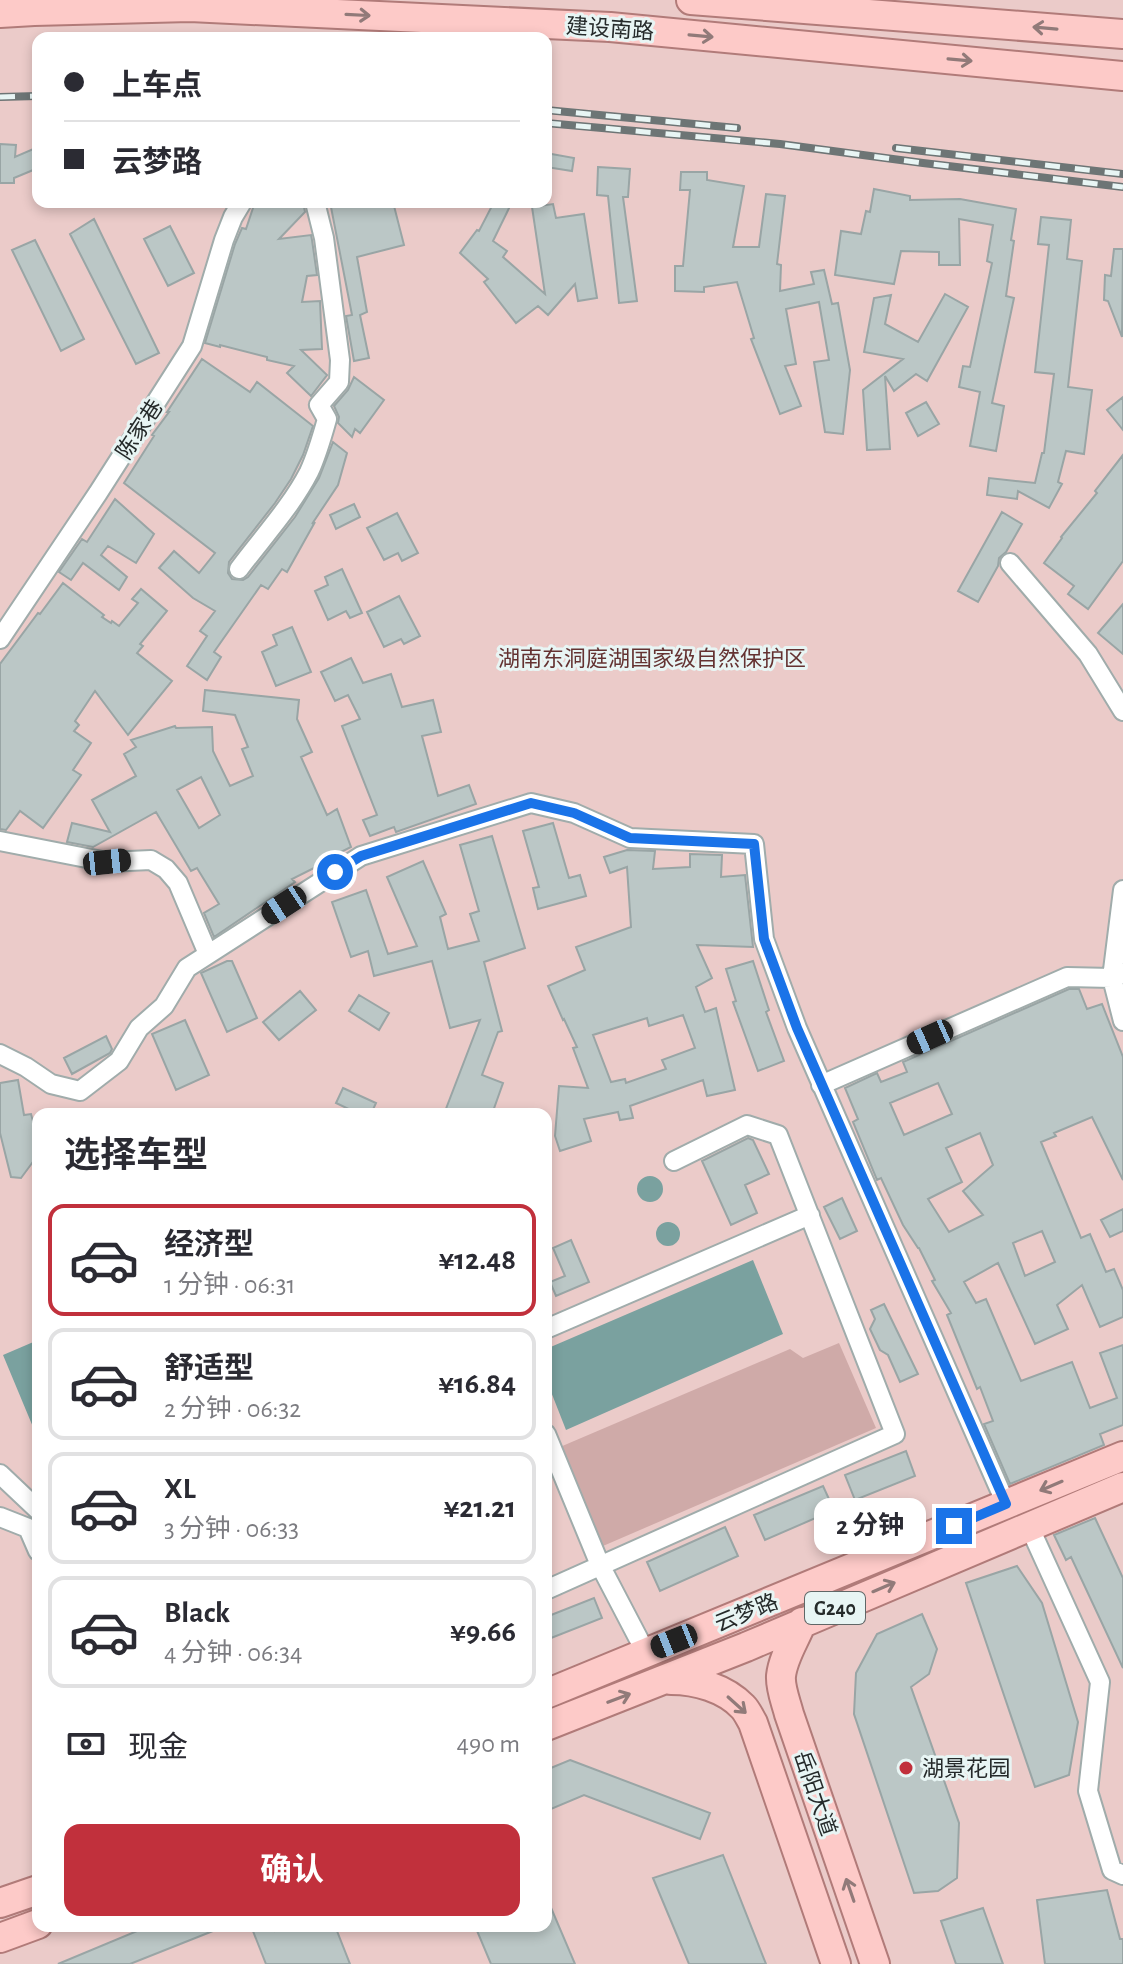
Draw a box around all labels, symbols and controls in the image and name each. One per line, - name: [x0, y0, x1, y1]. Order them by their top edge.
- one-way arrow: [344, 8, 371, 23]
- street label: 建设南路: [565, 14, 655, 43]
- one-way arrow: [1032, 20, 1059, 35]
- one-way arrow: [687, 28, 714, 43]
- one-way arrow: [946, 53, 973, 68]
- text: 上车点: [112, 71, 202, 101]
- text: 云梦路: [112, 148, 202, 178]
- street label: 陈家巷: [112, 395, 167, 463]
- park label: 湖南东洞庭湖国家级自然保护区: [498, 647, 806, 670]
- car: [82, 848, 132, 876]
- route start: [317, 854, 353, 890]
- car: [257, 882, 311, 928]
- car: [903, 1016, 957, 1058]
- text: 选择车型: [64, 1138, 208, 1174]
- icon: car: [68, 1224, 140, 1296]
- text: 经济型: [164, 1230, 254, 1260]
- text: ¥12.48: [439, 1245, 516, 1275]
- text: 1 分钟 · 06:31: [164, 1272, 295, 1298]
- icon: car: [68, 1348, 140, 1420]
- text: 舒适型: [164, 1354, 254, 1384]
- text: ¥16.84: [438, 1369, 516, 1399]
- text: 2 分钟 · 06:32: [164, 1396, 301, 1422]
- icon: car: [68, 1472, 140, 1544]
- text: XL: [164, 1474, 196, 1504]
- one-way arrow: [1039, 1479, 1064, 1494]
- text: ¥21.21: [443, 1493, 516, 1523]
- callout: 2 分钟: [814, 1498, 926, 1554]
- route end: [936, 1508, 972, 1544]
- text: 2 分钟: [836, 1513, 904, 1539]
- text: 3 分钟 · 06:33: [164, 1516, 299, 1542]
- one-way arrow: [872, 1579, 896, 1594]
- street label: 云梦路: [711, 1589, 781, 1635]
- road number: G240: [805, 1592, 865, 1624]
- icon: car: [68, 1596, 140, 1668]
- text: Black: [164, 1598, 230, 1628]
- text: ¥9.66: [450, 1617, 516, 1647]
- car: [647, 1621, 701, 1661]
- text: 4 分钟 · 06:34: [164, 1640, 302, 1666]
- one-way arrow: [606, 1690, 631, 1704]
- one-way arrow: [726, 1695, 747, 1714]
- icon: cash: [64, 1722, 108, 1766]
- text: 490 m: [456, 1731, 520, 1757]
- text: 现金: [128, 1733, 188, 1763]
- street label: 岳阳大道: [790, 1748, 841, 1839]
- place label: 湖景花园: [922, 1757, 1010, 1780]
- marker: 湖景花园: [897, 1759, 915, 1777]
- button: 确认: [64, 1824, 520, 1916]
- one-way arrow: [842, 1879, 856, 1903]

